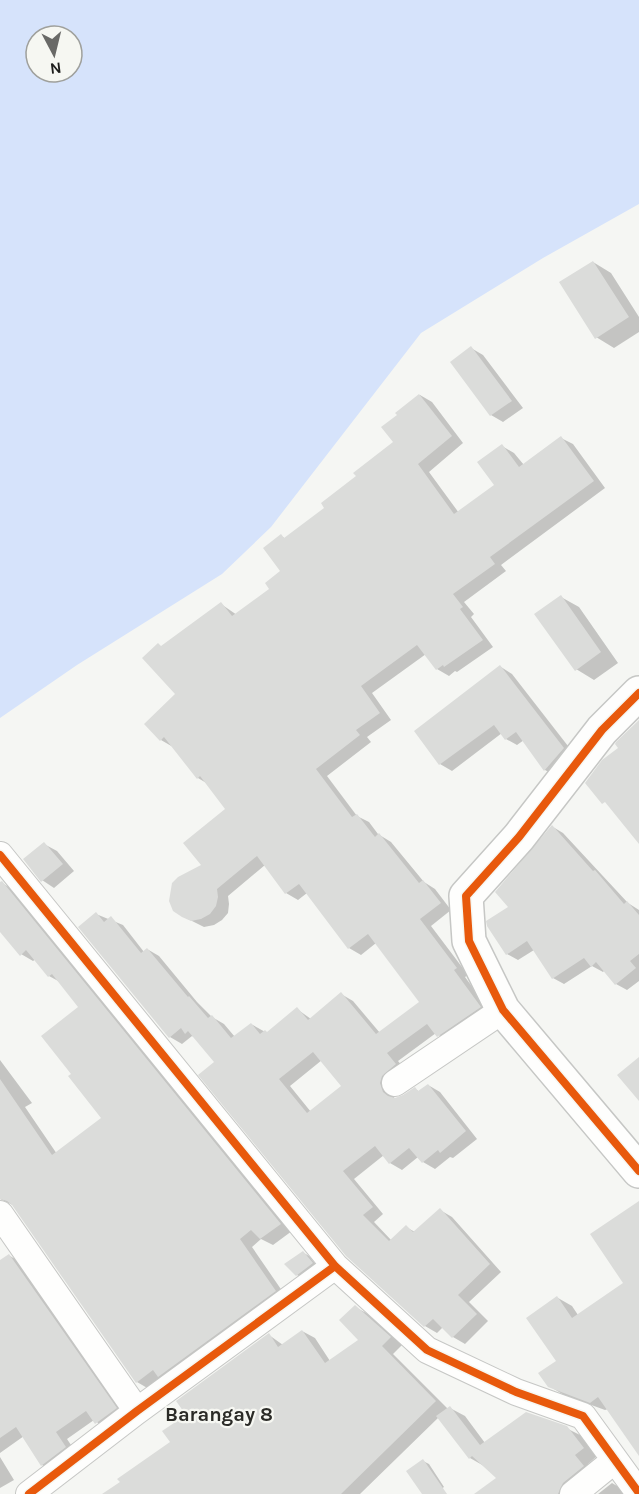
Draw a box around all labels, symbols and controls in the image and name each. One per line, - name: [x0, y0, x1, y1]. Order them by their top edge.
- north arrow: [24, 24, 84, 84]
- text: N: [49, 58, 63, 79]
- district label: Barangay 8: [165, 1403, 273, 1426]

